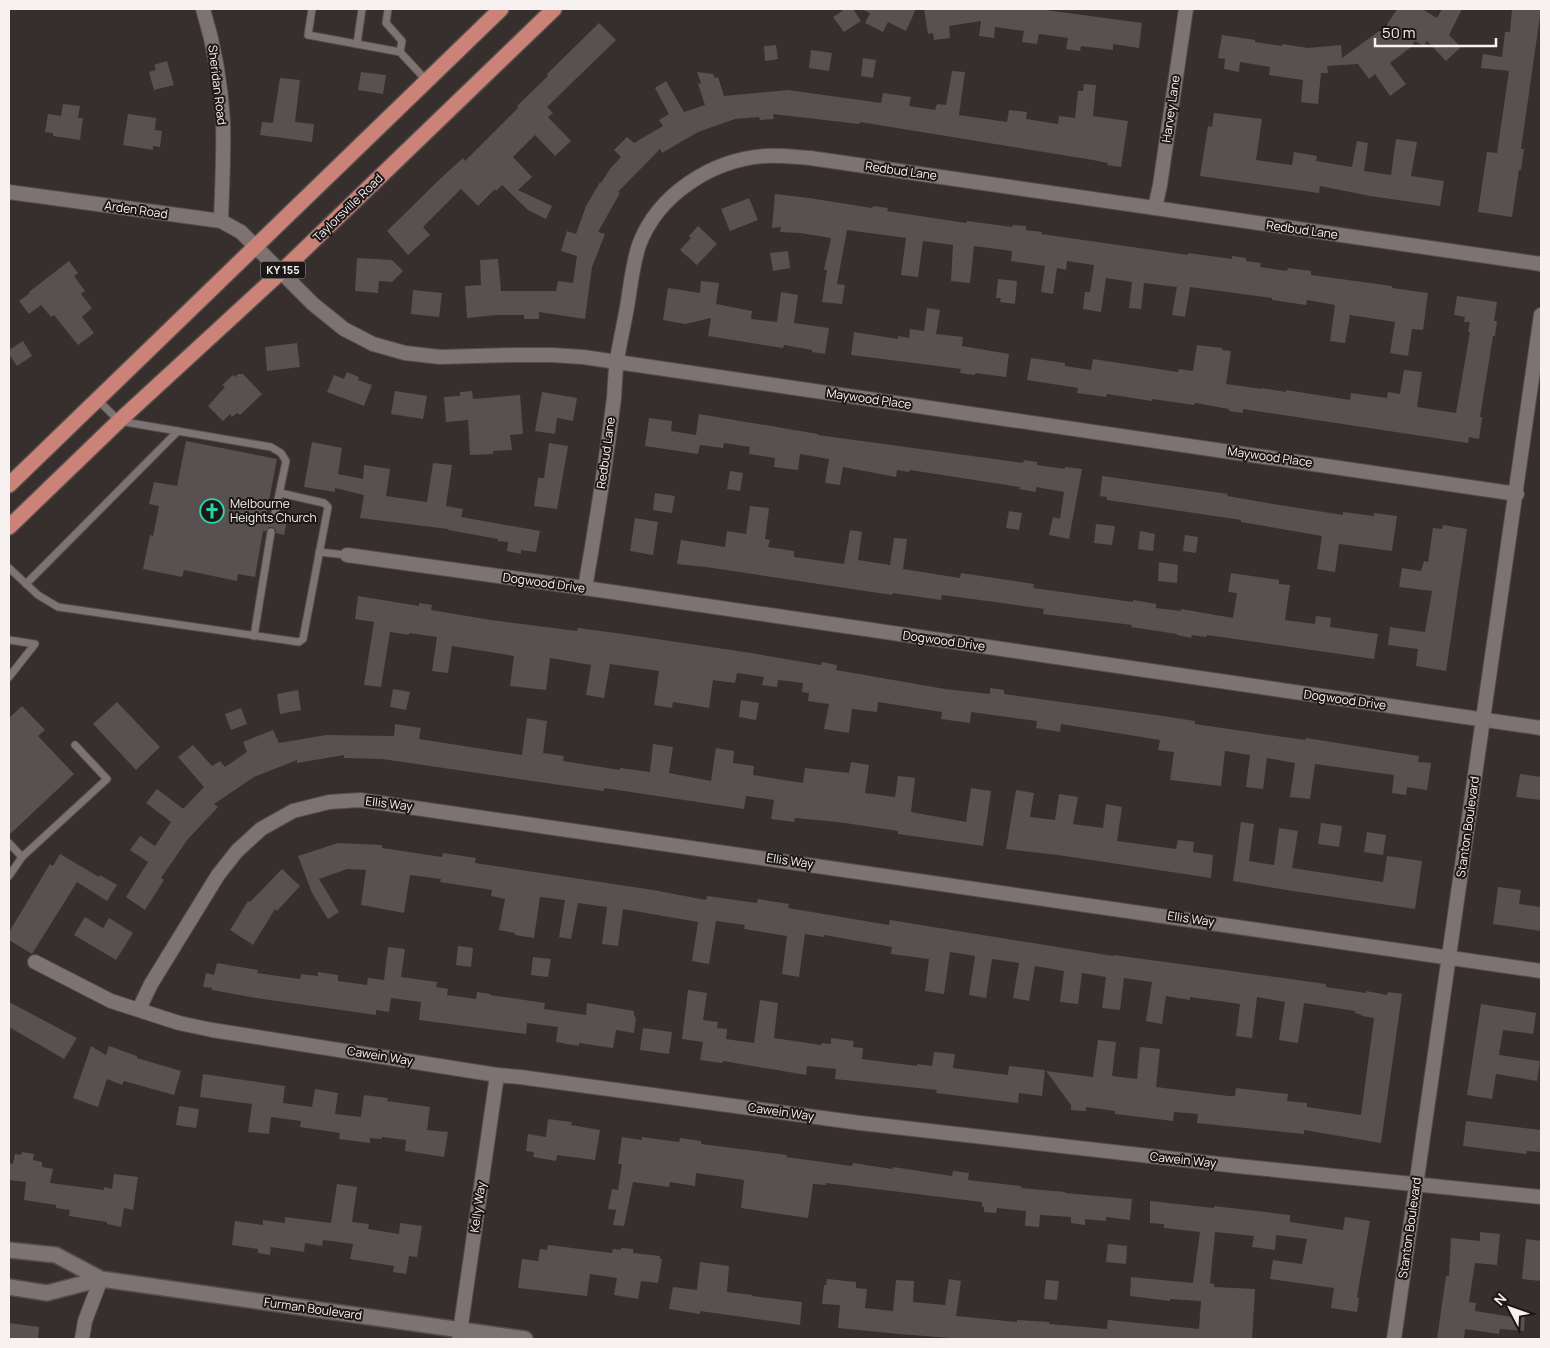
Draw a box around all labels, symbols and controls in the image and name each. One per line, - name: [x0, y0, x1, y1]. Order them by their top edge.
- scale bar: [1375, 15, 1496, 47]
- text: 50 m: [1382, 22, 1416, 43]
- street label: Sheridan Road: [204, 44, 231, 126]
- street label: Harvey Lane: [1157, 74, 1184, 144]
- street label: Redbud Lane: [864, 157, 938, 184]
- street label: Taylorsville Road: [309, 170, 386, 245]
- street label: Arden Road: [103, 197, 169, 222]
- street label: Redbud Lane: [1265, 216, 1339, 243]
- road number: KY 155: [260, 262, 306, 278]
- street label: Maywood Place: [826, 384, 913, 413]
- street label: Redbud Lane: [592, 416, 619, 490]
- street label: Maywood Place: [1227, 442, 1314, 471]
- place label: Melbourne Heights Church: [230, 495, 317, 526]
- church icon: Melbourne Heights Church: [199, 498, 225, 524]
- street label: Dogwood Drive: [502, 568, 586, 597]
- street label: Dogwood Drive: [902, 626, 986, 655]
- street label: Dogwood Drive: [1303, 685, 1387, 714]
- street label: Stanton Boulevard: [1452, 775, 1483, 879]
- street label: Ellis Way: [365, 792, 414, 815]
- street label: Ellis Way: [765, 849, 815, 872]
- street label: Ellis Way: [1166, 907, 1216, 930]
- street label: Cawein Way: [346, 1042, 415, 1069]
- street label: Cawein Way: [747, 1098, 816, 1125]
- street label: Cawein Way: [1149, 1148, 1218, 1172]
- street label: Stanton Boulevard: [1394, 1176, 1425, 1280]
- street label: Kelly Way: [466, 1180, 490, 1234]
- north arrow: [1485, 1283, 1535, 1333]
- text: N: [1489, 1289, 1510, 1309]
- street label: Furman Boulevard: [263, 1293, 363, 1324]

